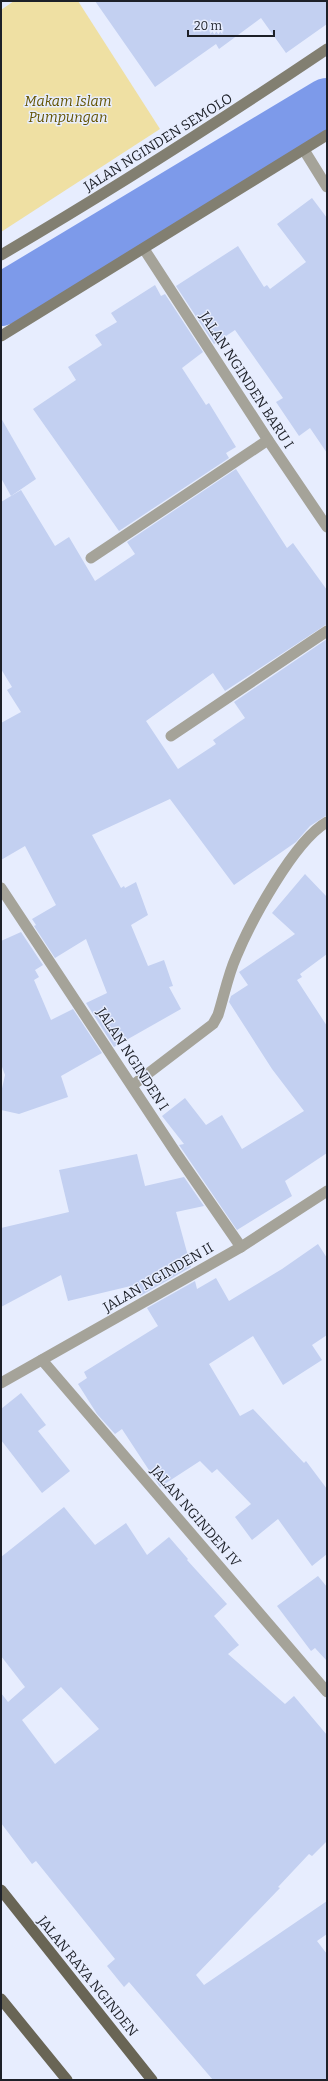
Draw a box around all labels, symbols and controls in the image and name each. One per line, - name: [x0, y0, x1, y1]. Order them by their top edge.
- scale bar: [188, 12, 274, 38]
- text: 20 m: [194, 19, 223, 33]
- street label: JALAN NGINDEN SEMOLO: [80, 90, 236, 196]
- park label: Makam Islam Pumpungan: [25, 93, 111, 126]
- street label: JALAN NGINDEN BARU I: [195, 308, 297, 452]
- street label: JALAN NGINDEN I: [92, 1004, 172, 1114]
- street label: JALAN NGINDEN II: [99, 1239, 216, 1316]
- street label: JALAN NGINDEN IV: [146, 1461, 244, 1571]
- street label: JALAN RAYA NGINDEN: [33, 1912, 141, 2040]

